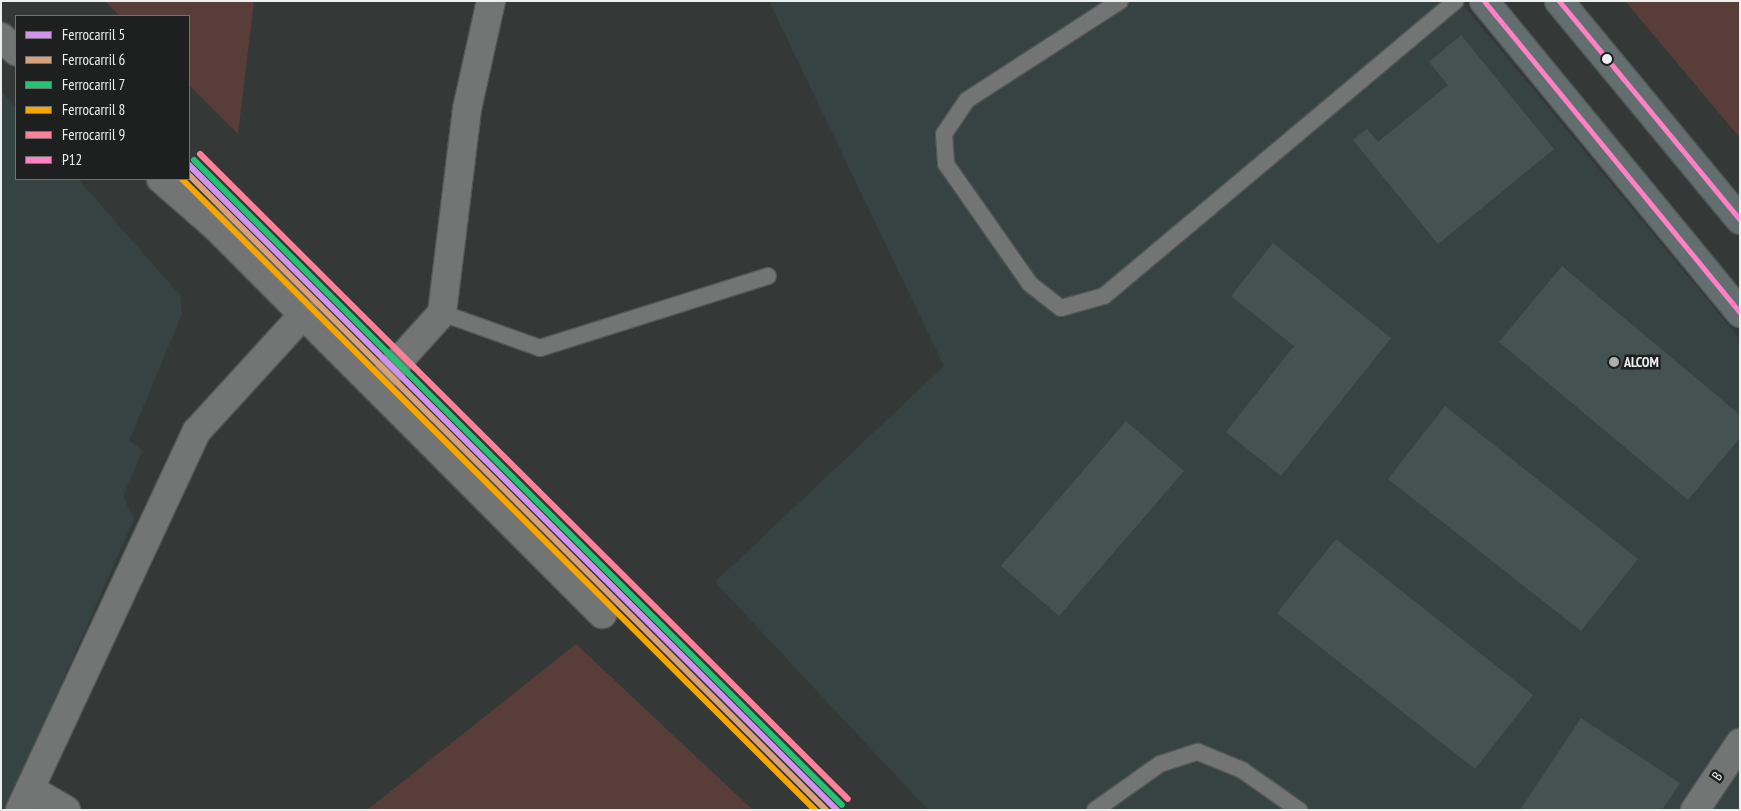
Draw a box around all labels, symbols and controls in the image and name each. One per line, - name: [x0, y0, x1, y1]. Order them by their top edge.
- legend: [15, 15, 190, 180]
- text: Ferrocarril 5: [62, 25, 125, 44]
- text: Ferrocarril 6: [62, 50, 125, 69]
- unlabelled marker: [1602, 54, 1612, 64]
- text: Ferrocarril 7: [62, 75, 125, 94]
- text: Ferrocarril 8: [62, 100, 125, 119]
- text: Ferrocarril 9: [62, 125, 125, 144]
- text: P12: [62, 150, 82, 169]
- place label: ALCOM: [1624, 354, 1659, 370]
- marker: ALCOM: [1608, 356, 1620, 368]
- street label: B: [1708, 769, 1726, 783]

